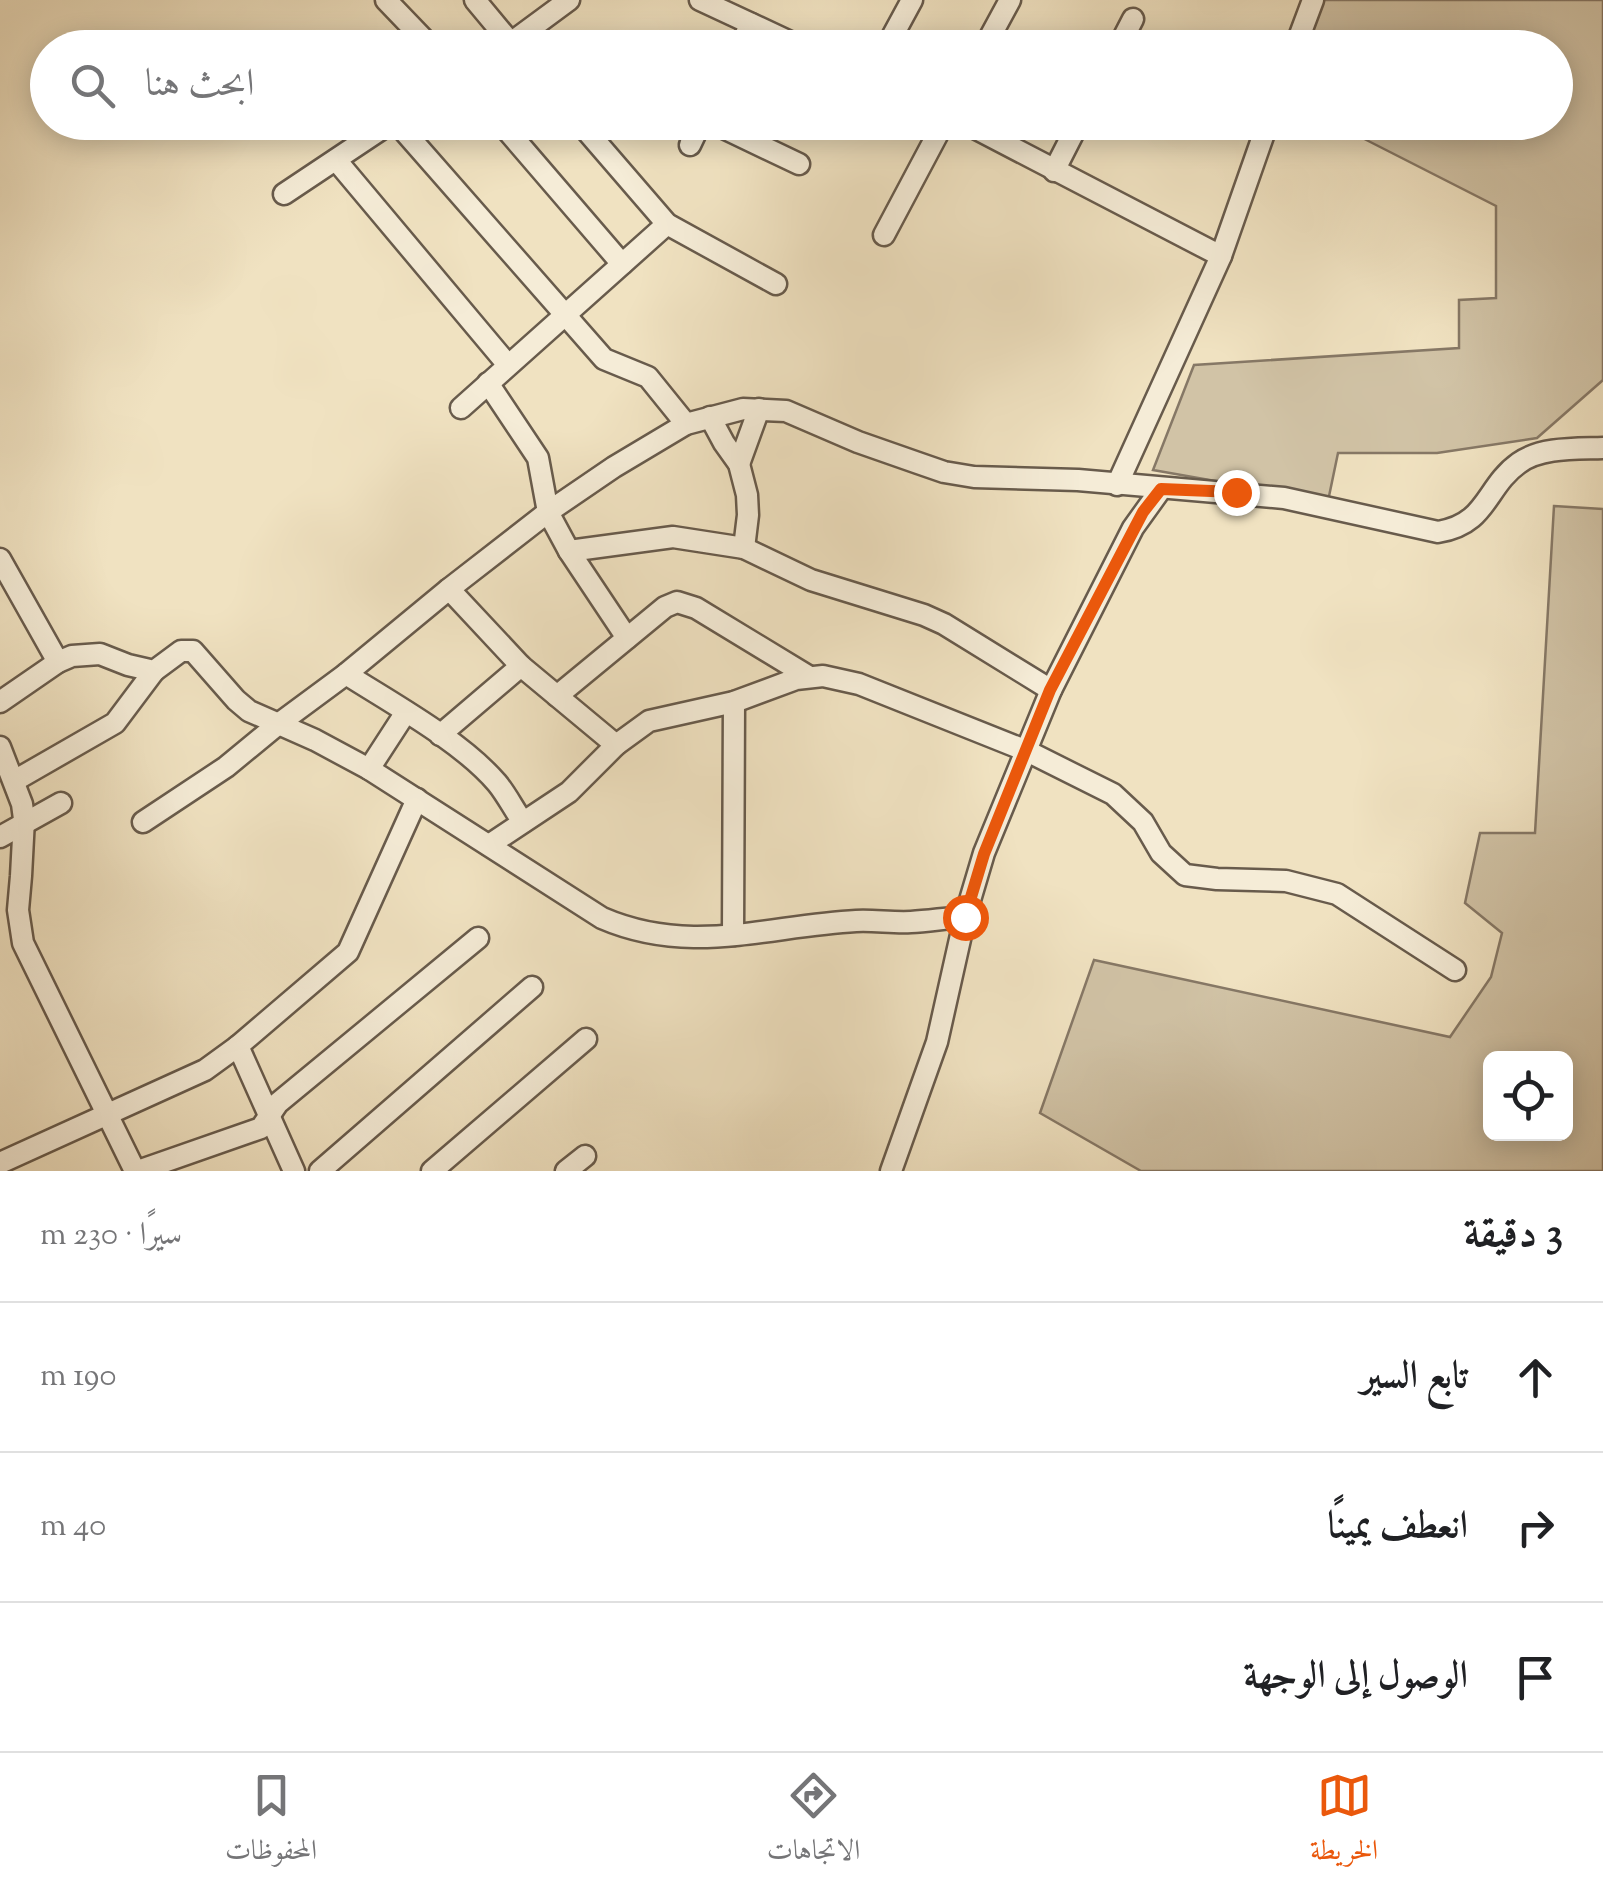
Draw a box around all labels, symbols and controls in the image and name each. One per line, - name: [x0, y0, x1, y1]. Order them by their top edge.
- search box: [30, 30, 1573, 140]
- icon: search: [65, 58, 120, 113]
- text: ابحث هنا: [145, 59, 254, 113]
- route end: [1214, 470, 1260, 516]
- route start: [943, 895, 989, 941]
- map controls: [1483, 1051, 1573, 1141]
- button: locate: [1483, 1051, 1573, 1141]
- text: 3 دقيقة: [1464, 1206, 1563, 1266]
- text: سيرًا · 230 m: [40, 1213, 182, 1259]
- icon: ahead: [1508, 1350, 1563, 1405]
- text: تابع السير: [1361, 1351, 1468, 1405]
- text: 190 m: [40, 1354, 116, 1400]
- icon: right: [1508, 1500, 1563, 1555]
- text: انعطف يمينًا: [1328, 1501, 1468, 1555]
- text: 40 m: [40, 1504, 106, 1550]
- icon: arrive: [1508, 1650, 1563, 1705]
- text: الوصول إلى الوجهة: [1244, 1651, 1468, 1705]
- tab: المحفوظات: [225, 1768, 317, 1877]
- tab: الاتجاهات: [767, 1768, 860, 1877]
- tab: الخريطة: [1310, 1768, 1378, 1877]

